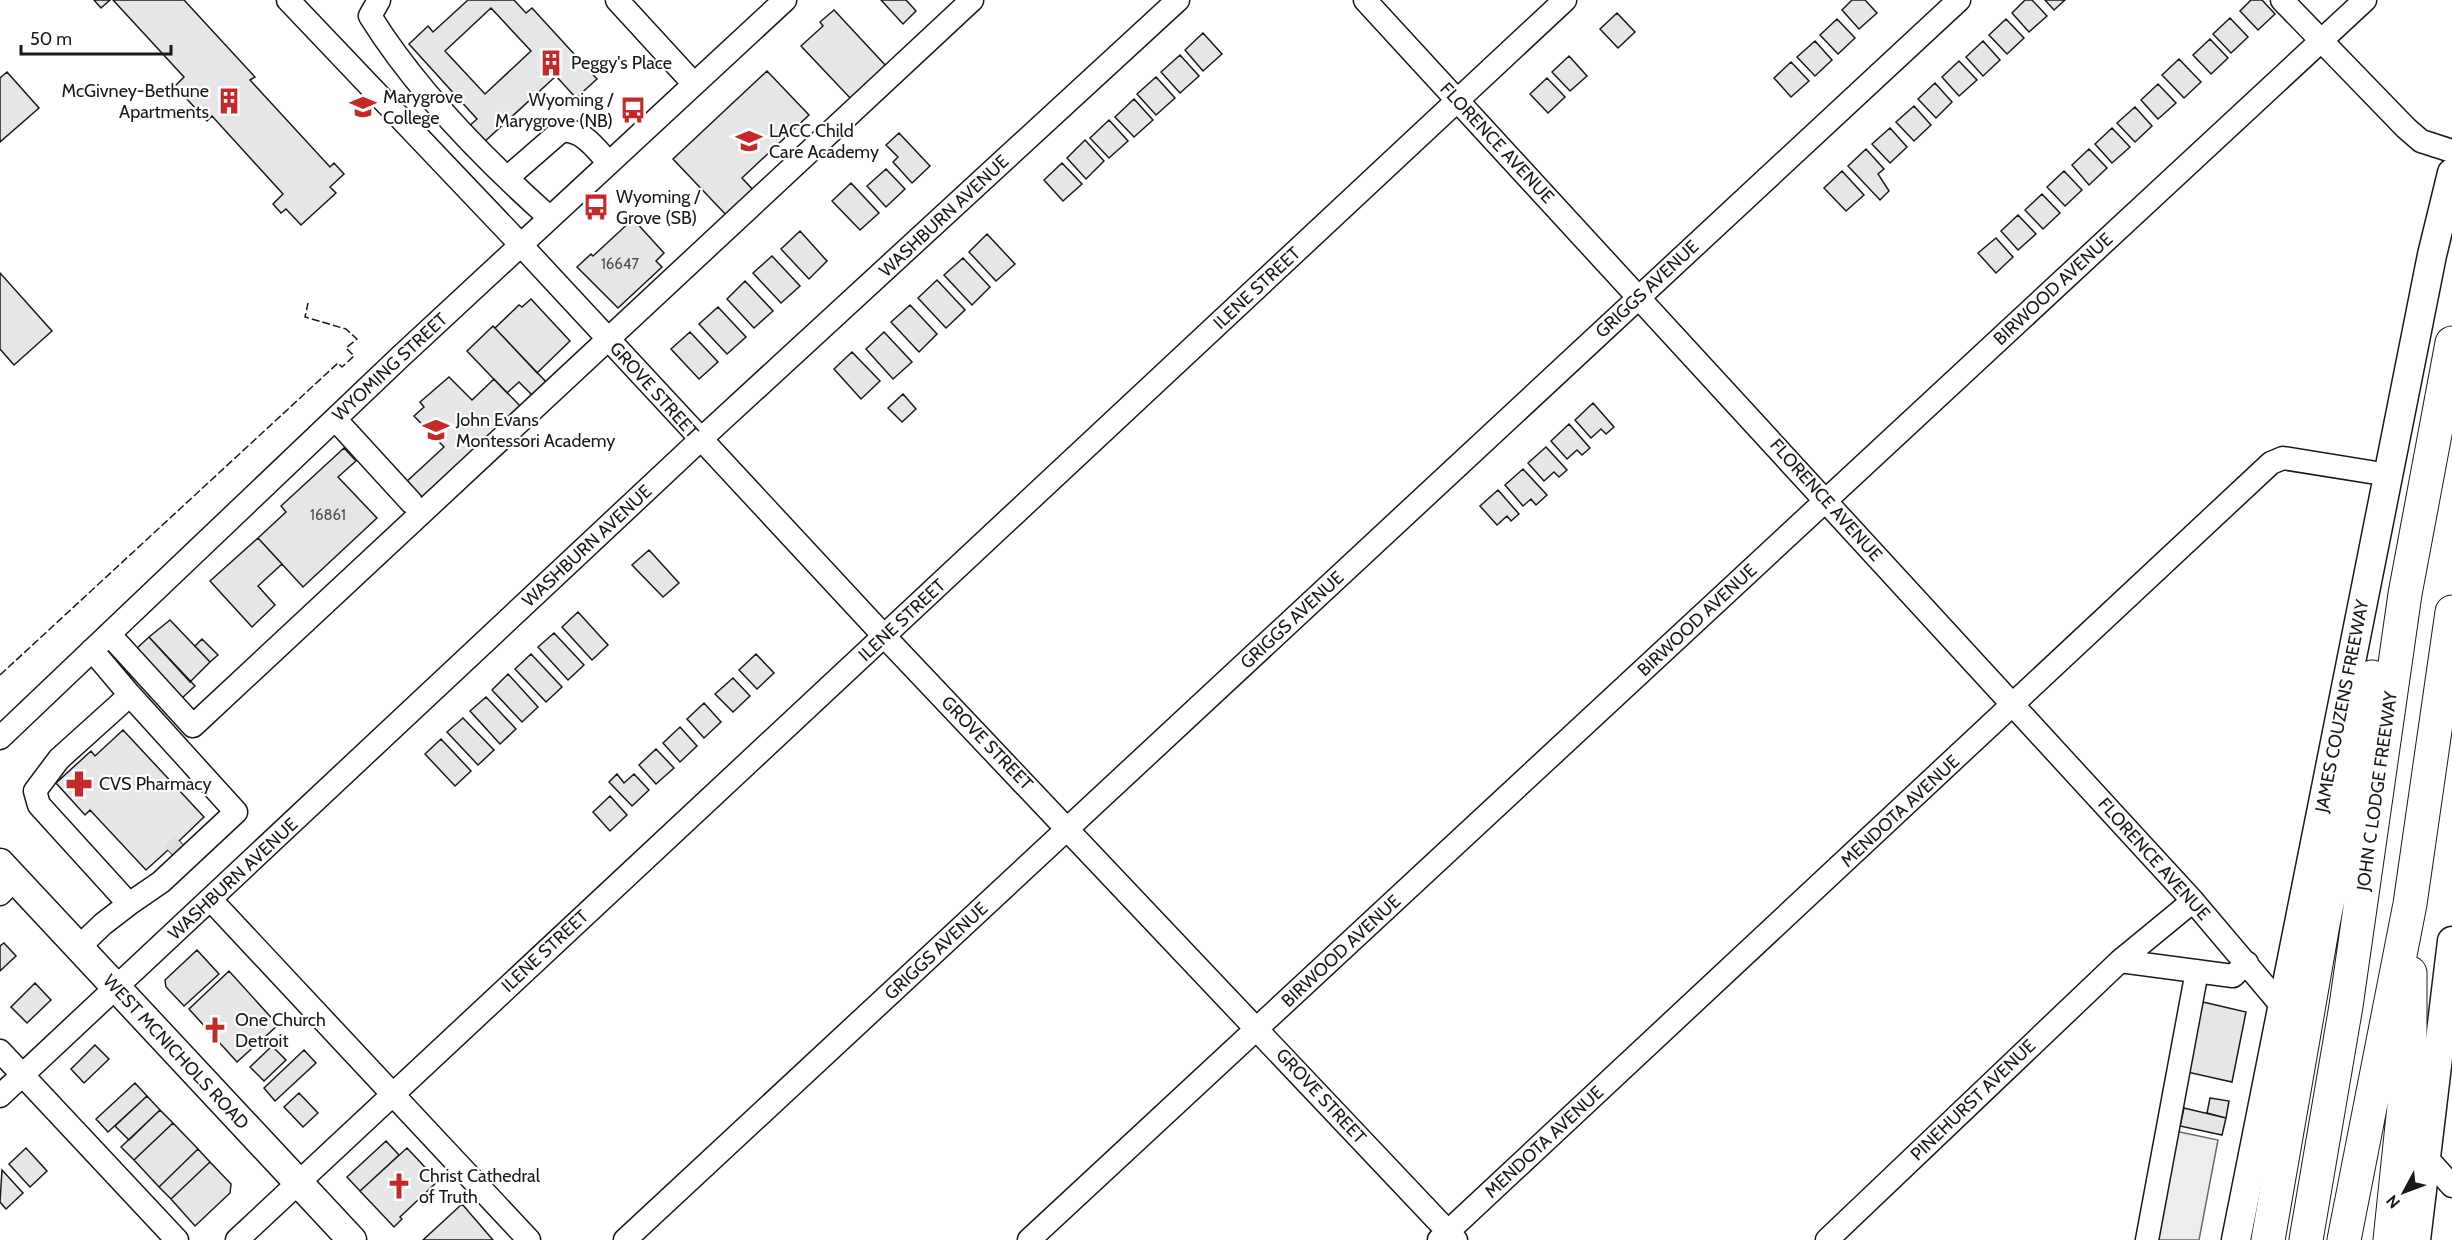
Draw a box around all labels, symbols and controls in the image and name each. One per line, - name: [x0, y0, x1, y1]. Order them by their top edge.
- scale bar: [21, 18, 171, 56]
- text: 50 m: [30, 28, 72, 50]
- building icon: Peggy's Place: [536, 48, 566, 78]
- place label: Peggy's Place: [571, 52, 672, 74]
- street label: FLORENCE AVENUE: [1435, 78, 1559, 208]
- place label: McGivney-Bethune Apartments: [62, 80, 209, 123]
- building icon: McGivney-Bethune Apartments: [214, 86, 244, 116]
- place label: Marygrove College: [383, 86, 463, 129]
- place label: Wyoming / Marygrove (NB): [495, 89, 614, 132]
- school or university icon: Marygrove College: [348, 92, 378, 122]
- bus stop icon: Wyoming / Marygrove (NB): [618, 95, 648, 125]
- place label: LACC Child Care Academy: [769, 120, 879, 163]
- school or university icon: LACC Child Care Academy: [734, 126, 764, 156]
- street label: WASHBURN AVENUE: [875, 150, 1013, 282]
- place label: Wyoming / Grove (SB): [616, 186, 701, 229]
- bus stop icon: Wyoming / Grove (SB): [581, 192, 611, 222]
- street label: BIRWOOD AVENUE: [1989, 228, 2117, 350]
- street label: GRIGGS AVENUE: [1591, 236, 1703, 342]
- street label: ILENE STREET: [1209, 242, 1305, 334]
- house number: 16647: [601, 255, 640, 273]
- street label: WYOMING STREET: [328, 308, 452, 426]
- street label: GROVE STREET: [605, 337, 703, 443]
- place label: John Evans Montessori Academy: [455, 409, 615, 452]
- school or university icon: John Evans Montessori Academy: [421, 415, 451, 445]
- street label: FLORENCE AVENUE: [1765, 434, 1887, 566]
- street label: WASHBURN AVENUE: [518, 480, 656, 612]
- house number: 16861: [310, 506, 346, 524]
- street label: BIRWOOD AVENUE: [1633, 559, 1761, 681]
- street label: GRIGGS AVENUE: [1236, 567, 1348, 673]
- street label: ILENE STREET: [854, 574, 950, 666]
- street label: JAMES COUZENS FREEWAY: [2310, 597, 2374, 815]
- street label: JOHN C LODGE FREEWAY: [2352, 689, 2402, 893]
- street label: GROVE STREET: [937, 691, 1038, 795]
- street label: MENDOTA AVENUE: [1836, 750, 1964, 872]
- pharmacy icon: CVS Pharmacy: [64, 769, 94, 799]
- place label: CVS Pharmacy: [99, 773, 212, 795]
- street label: FLORENCE AVENUE: [2093, 793, 2215, 925]
- street label: WASHBURN AVENUE: [164, 813, 302, 945]
- street label: BIRWOOD AVENUE: [1277, 890, 1405, 1012]
- street label: GRIGGS AVENUE: [880, 898, 992, 1004]
- street label: ILENE STREET: [497, 905, 593, 997]
- street label: WEST MCNICHOLS ROAD: [98, 970, 254, 1134]
- place label: One Church Detroit: [235, 1009, 326, 1052]
- church icon: One Church Detroit: [200, 1015, 230, 1045]
- street label: PINEHURST AVENUE: [1906, 1035, 2040, 1165]
- street label: GROVE STREET: [1271, 1044, 1371, 1148]
- street label: MENDOTA AVENUE: [1480, 1081, 1608, 1203]
- north arrow: [2374, 1162, 2434, 1222]
- place label: Christ Cathedral of Truth: [419, 1165, 541, 1208]
- church icon: Christ Cathedral of Truth: [384, 1171, 414, 1201]
- text: N: [2382, 1191, 2404, 1212]

